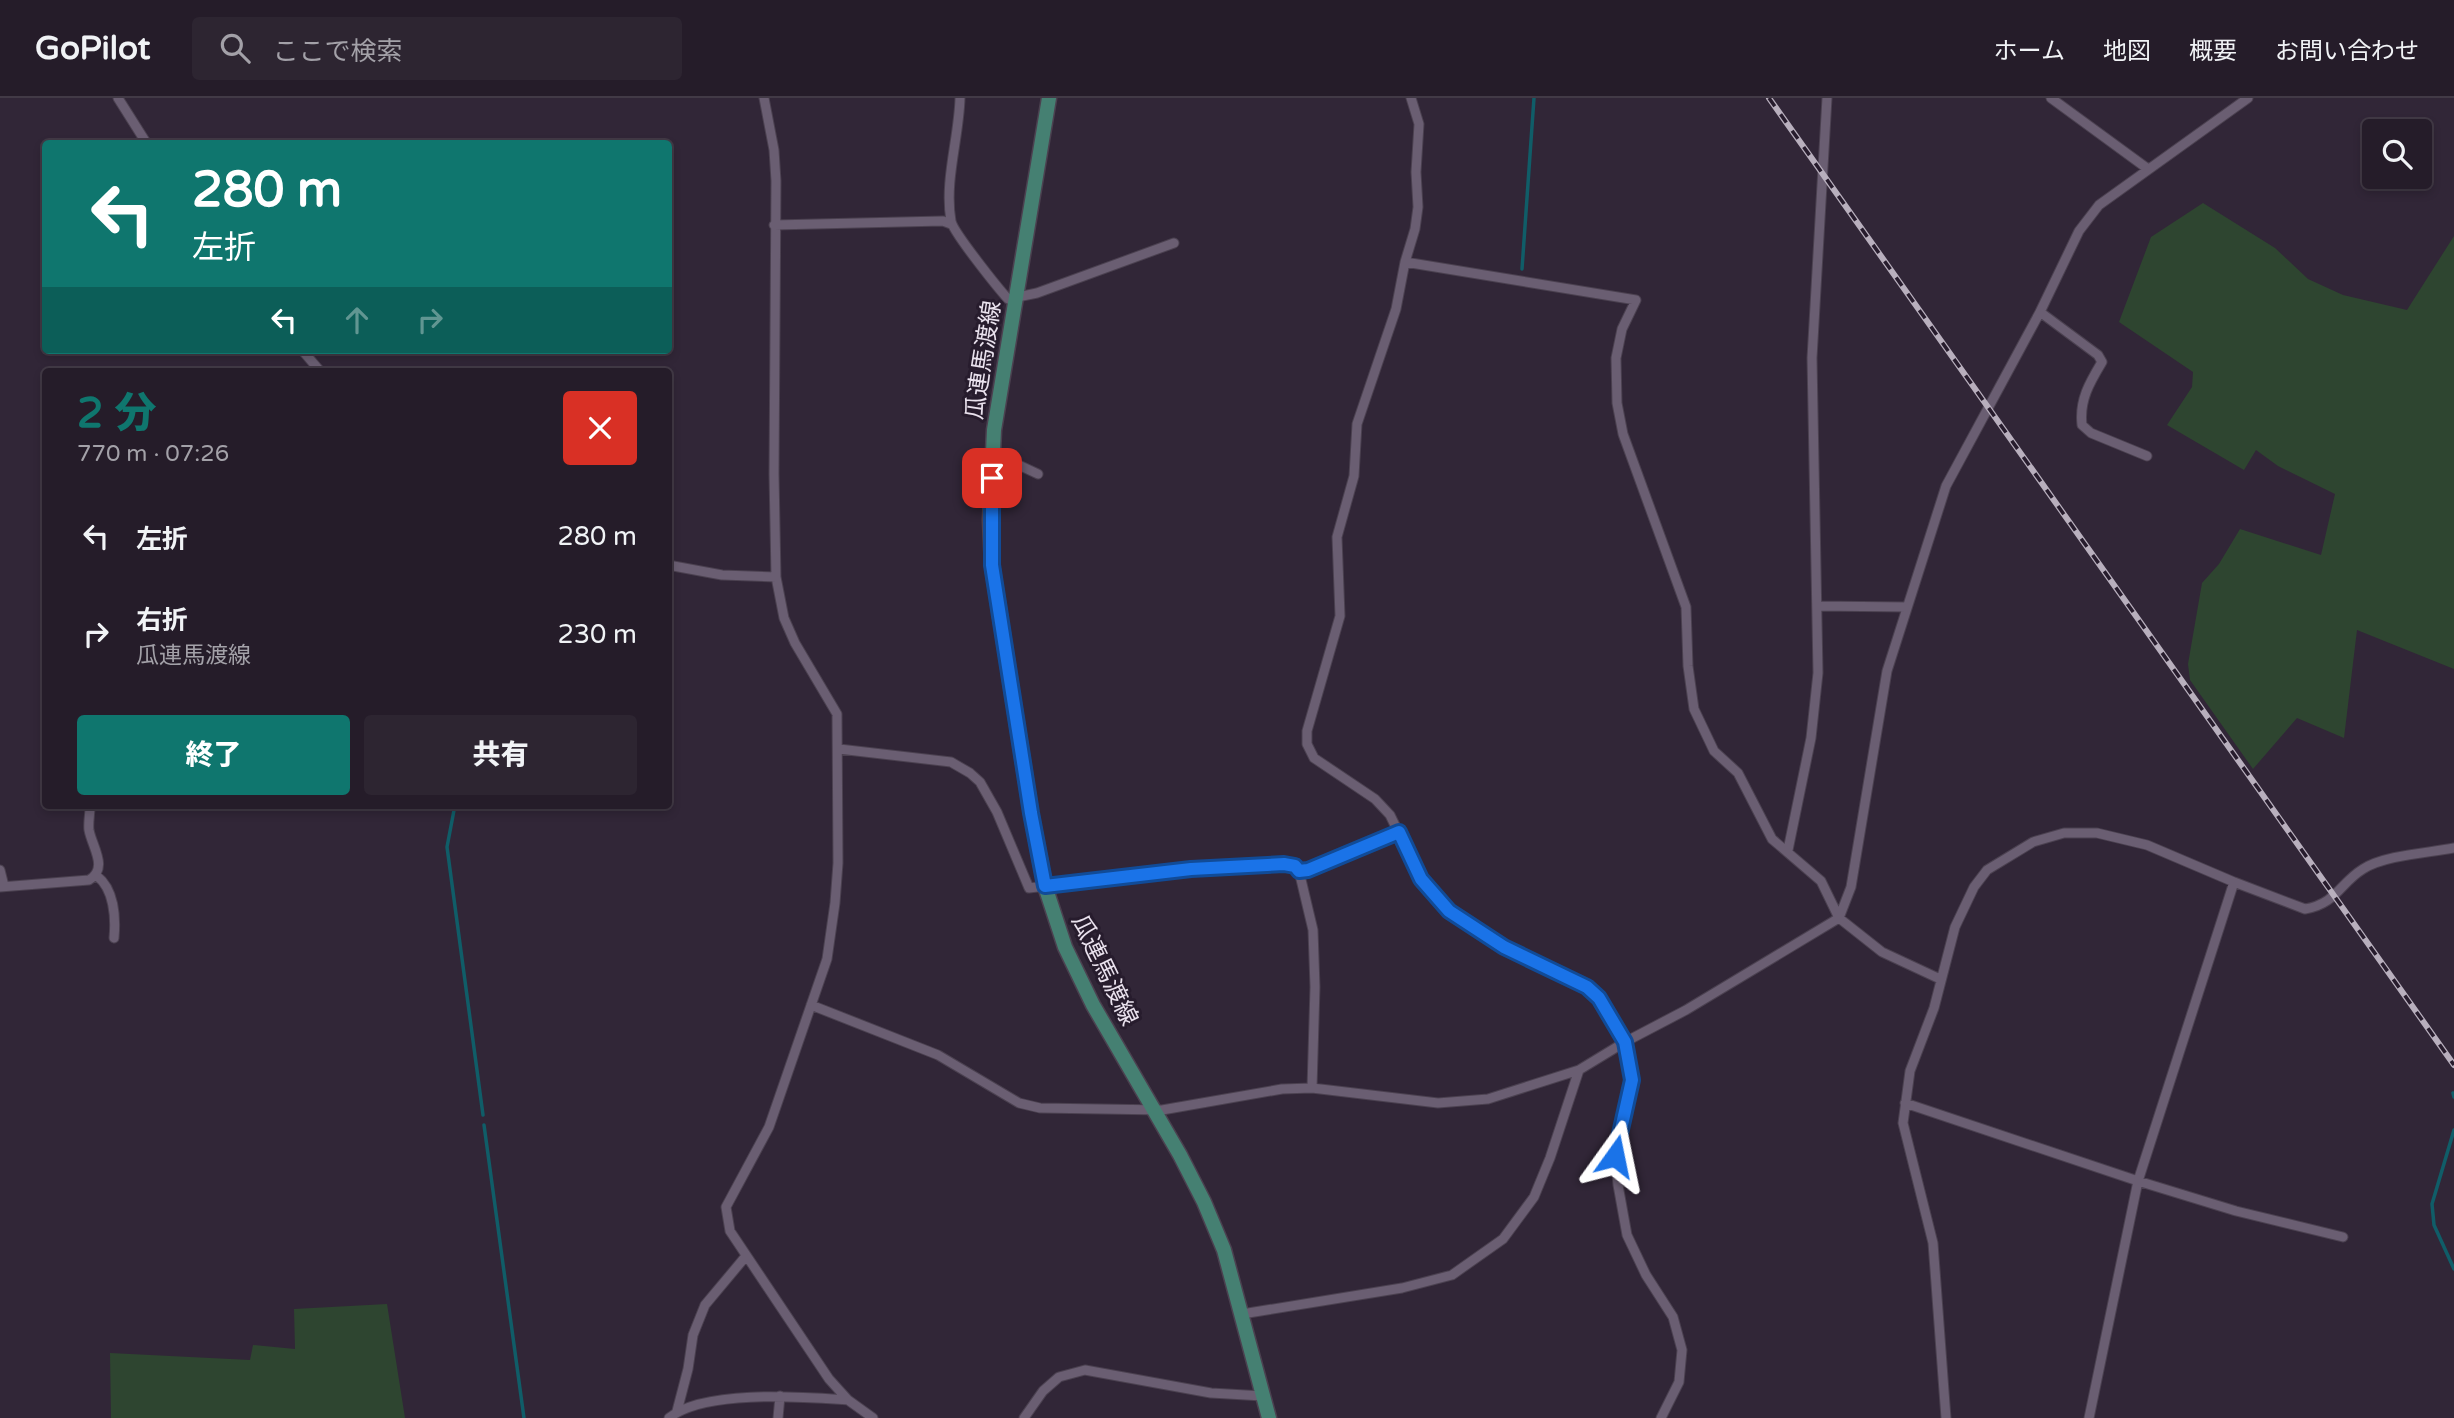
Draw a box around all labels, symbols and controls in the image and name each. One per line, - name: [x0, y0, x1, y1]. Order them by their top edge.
- search box: [192, 17, 682, 80]
- text: GoPilot: [35, 29, 150, 68]
- icon: search: [216, 29, 254, 67]
- text: ここで検索: [272, 36, 402, 67]
- text: ホーム: [1994, 37, 2065, 66]
- text: 地図: [2103, 37, 2151, 66]
- text: 概要: [2189, 37, 2237, 66]
- text: お問い合わせ: [2275, 37, 2419, 66]
- map controls: [2362, 119, 2432, 189]
- button: search: [2362, 119, 2432, 189]
- text: 280 m: [192, 161, 342, 220]
- icon: left: [77, 168, 168, 259]
- text: 左折: [192, 229, 256, 267]
- street label: 瓜連馬渡線: [960, 299, 1007, 422]
- icon: left: [265, 301, 303, 339]
- icon: ahead: [338, 301, 376, 339]
- icon: right: [411, 301, 449, 339]
- text: 2 分: [77, 388, 156, 439]
- button: close: [563, 391, 637, 465]
- text: 770 m · 07:26: [77, 440, 229, 468]
- pin: [962, 448, 1022, 508]
- icon: arrive: [973, 459, 1011, 497]
- icon: left: [77, 517, 115, 555]
- text: 280 m: [557, 521, 637, 552]
- text: 左折: [136, 524, 188, 555]
- text: 右折: [136, 605, 188, 636]
- icon: right: [77, 615, 115, 653]
- text: 230 m: [557, 619, 637, 650]
- text: 瓜連馬渡線: [136, 642, 251, 670]
- button: 終了: [77, 715, 350, 795]
- button: 共有: [364, 715, 637, 795]
- street label: 瓜連馬渡線: [1065, 910, 1144, 1031]
- position arrow: [1578, 1119, 1652, 1193]

